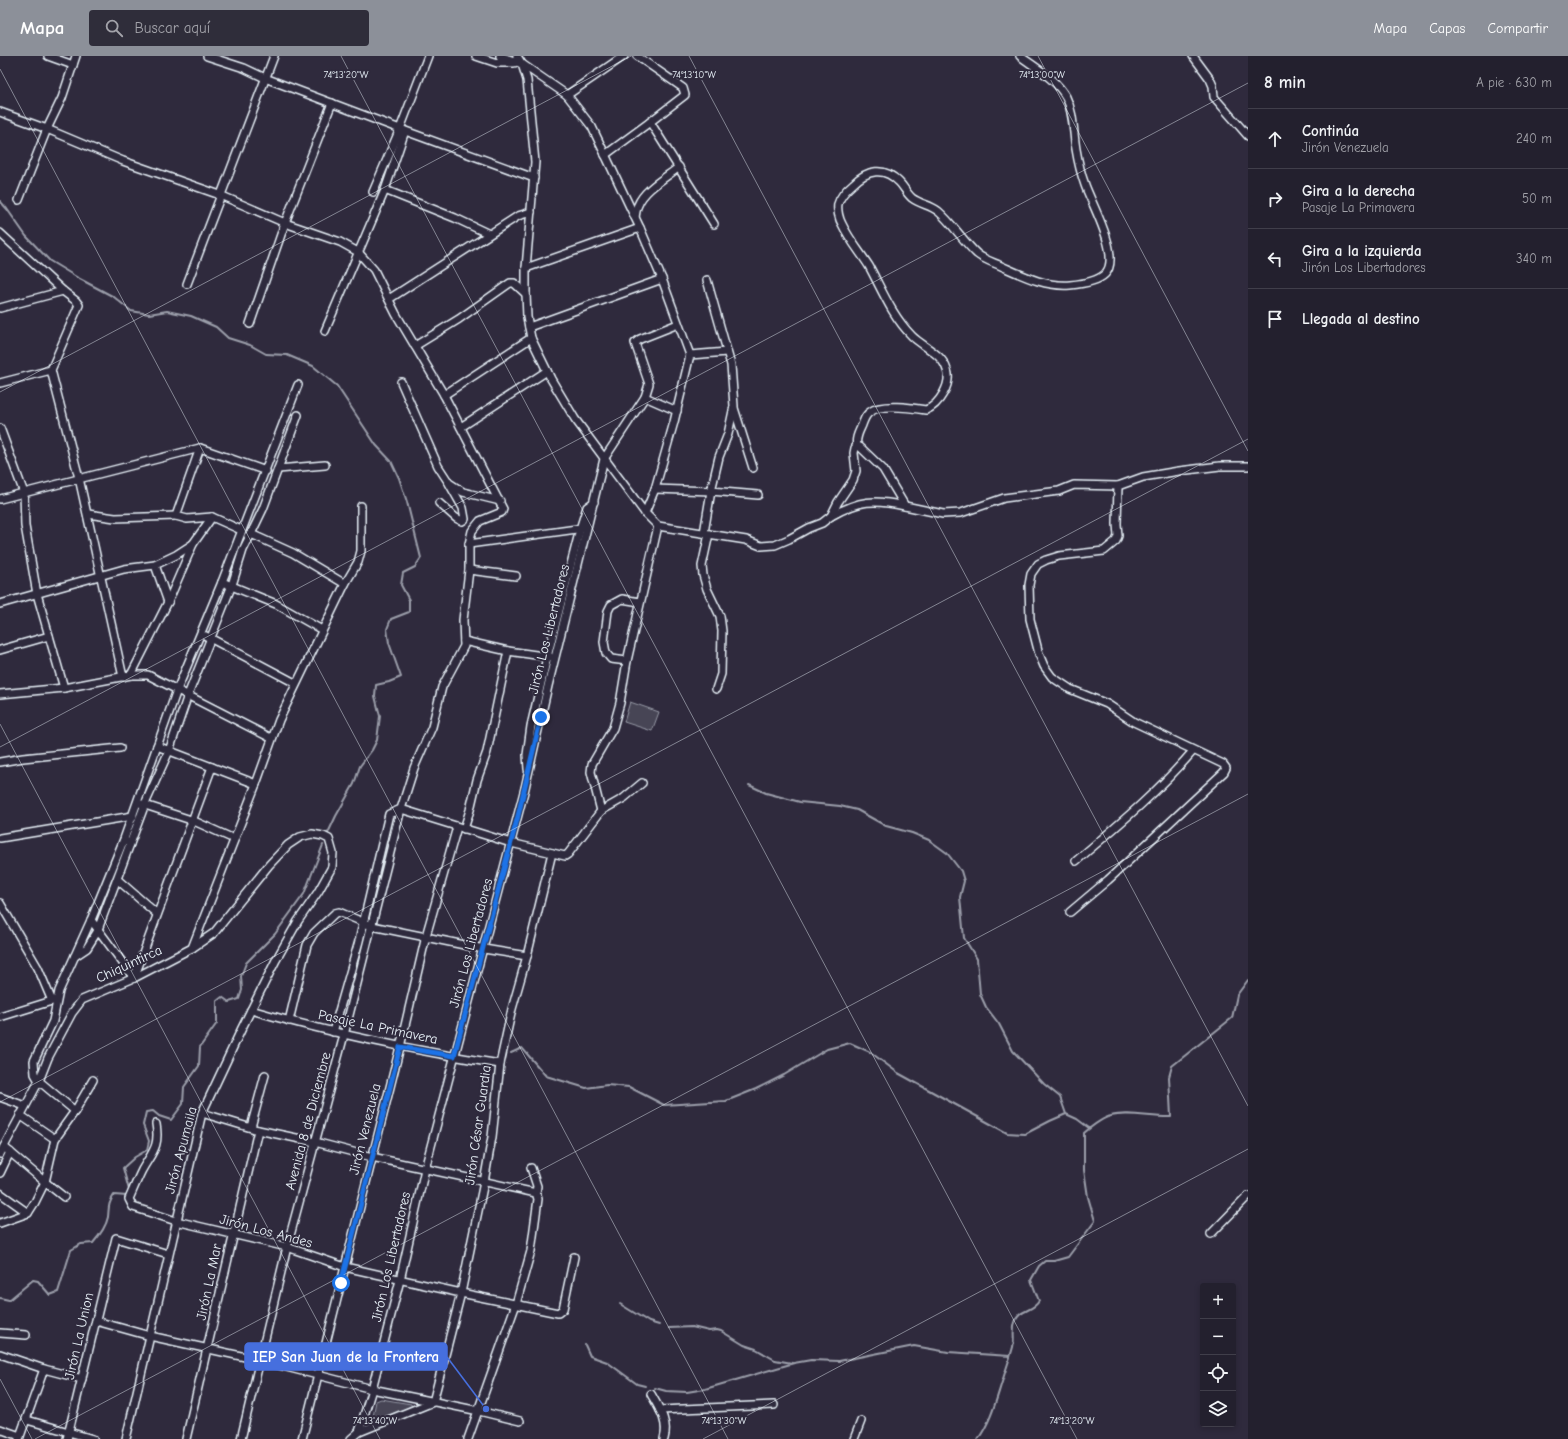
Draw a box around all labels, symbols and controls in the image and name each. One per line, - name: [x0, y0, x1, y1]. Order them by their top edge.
- search box: [89, 10, 369, 46]
- text: Mapa: [20, 17, 65, 39]
- icon: search: [103, 17, 125, 39]
- text: Buscar aquí: [135, 19, 210, 37]
- text: Mapa: [1374, 20, 1407, 37]
- text: Capas: [1429, 20, 1465, 37]
- text: Compartir: [1487, 20, 1548, 37]
- text: 74°13'20"W: [324, 69, 369, 81]
- text: 74°13'10"W: [672, 69, 716, 81]
- text: 74°13'00"W: [1019, 69, 1065, 81]
- text: 8 min: [1264, 73, 1306, 92]
- text: A pie · 630 m: [1476, 75, 1552, 90]
- text: Continúa: [1302, 122, 1359, 140]
- icon: ahead: [1264, 128, 1286, 150]
- text: 240 m: [1516, 131, 1552, 146]
- text: Jirón Venezuela: [1302, 140, 1389, 155]
- text: Gira a la derecha: [1302, 182, 1415, 200]
- icon: right: [1264, 188, 1286, 210]
- text: 50 m: [1522, 191, 1552, 206]
- text: Pasaje La Primavera: [1302, 200, 1415, 215]
- text: Gira a la izquierda: [1302, 242, 1422, 260]
- icon: left: [1264, 248, 1286, 270]
- text: 340 m: [1516, 251, 1552, 266]
- text: Jirón Los Libertadores: [1302, 260, 1426, 275]
- icon: arrive: [1264, 308, 1286, 330]
- text: Llegada al destino: [1302, 310, 1420, 328]
- street label: Jirón Los Libertadores: [525, 562, 573, 696]
- route end: [532, 708, 550, 726]
- street label: Jirón Los Libertadores: [446, 876, 496, 1010]
- street label: Chiquintirca: [93, 941, 165, 987]
- street label: Pasaje La Primavera: [317, 1006, 439, 1048]
- street label: Avenida 8 de Diciembre: [281, 1050, 335, 1192]
- street label: Jirón César Guardia: [461, 1064, 495, 1186]
- street label: Jirón Venezuela: [345, 1082, 385, 1176]
- street label: Jirón Apumaila: [161, 1105, 201, 1195]
- street label: Jirón Los Libertadores: [368, 1190, 414, 1324]
- street label: Jirón Los Andes: [218, 1210, 314, 1252]
- street label: Jirón La Mar: [193, 1242, 225, 1322]
- route start: [332, 1274, 350, 1292]
- map controls: [1200, 1283, 1236, 1427]
- button: +: [1200, 1283, 1236, 1319]
- street label: Jirón La Union: [61, 1291, 97, 1381]
- button: −: [1200, 1319, 1236, 1355]
- callout: IEP San Juan de la Frontera: [245, 1343, 447, 1370]
- text: IEP San Juan de la Frontera: [253, 1348, 439, 1366]
- button: locate: [1200, 1355, 1236, 1391]
- button: layers: [1200, 1391, 1236, 1427]
- text: 74°13'40"W: [353, 1415, 398, 1427]
- text: 74°13'30"W: [702, 1415, 747, 1427]
- text: 74°13'20"W: [1050, 1415, 1095, 1427]

